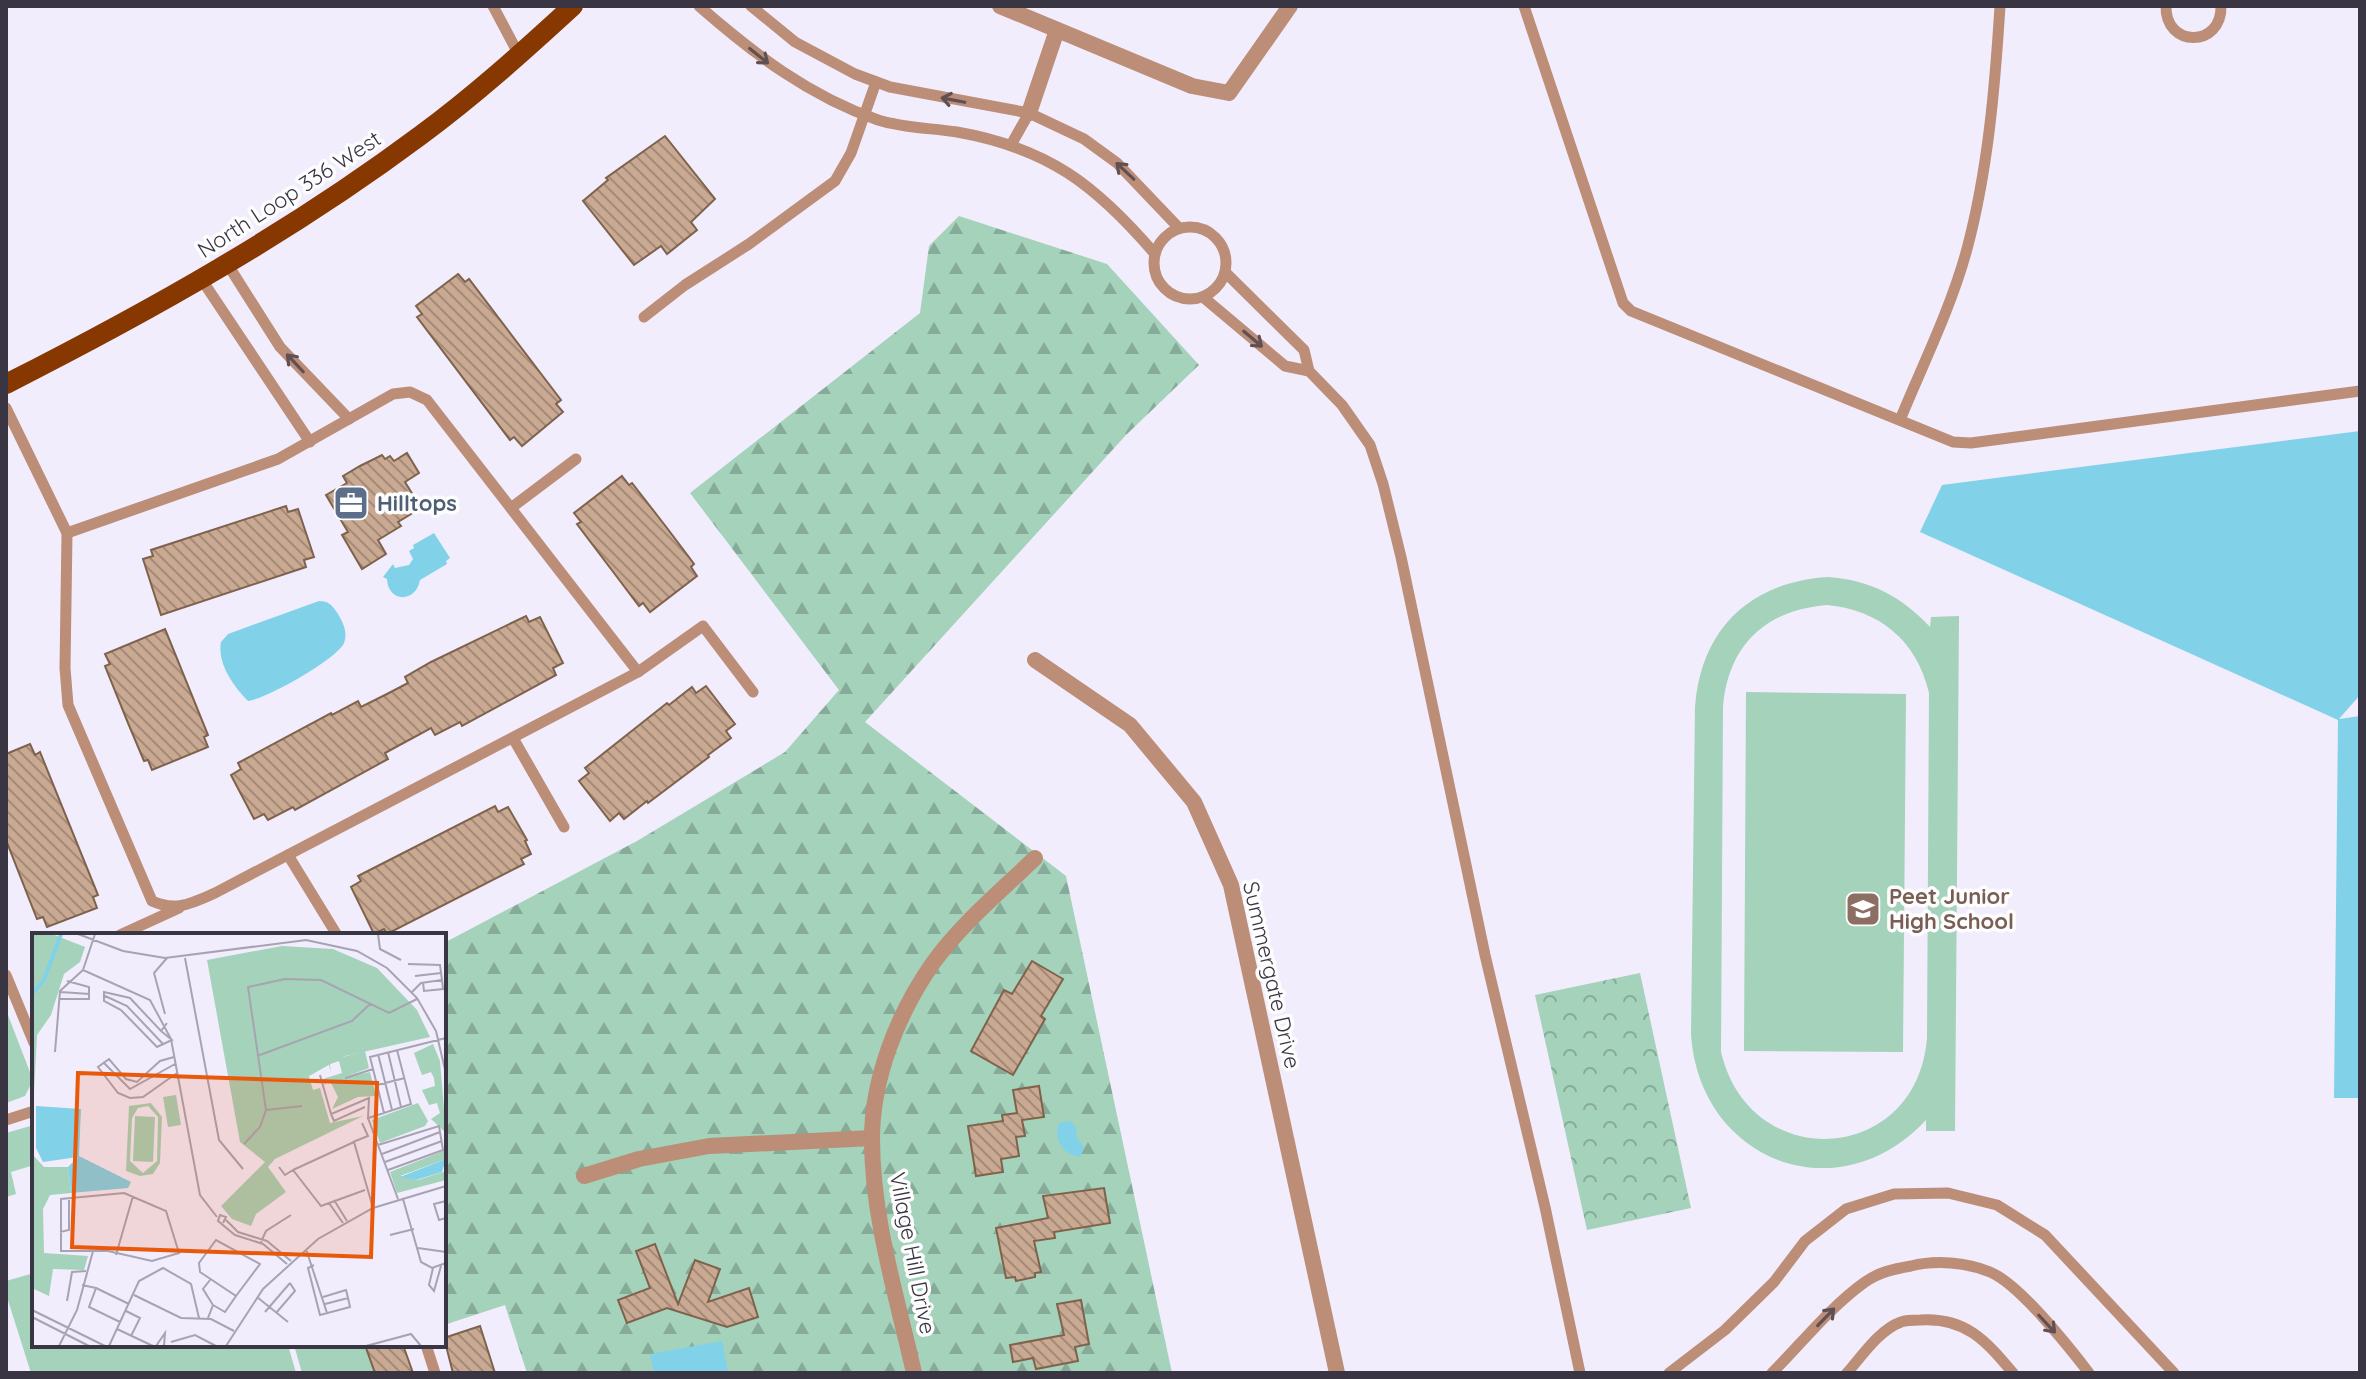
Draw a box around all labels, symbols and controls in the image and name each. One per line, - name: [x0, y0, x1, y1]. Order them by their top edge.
- one-way arrow: [748, 47, 769, 64]
- one-way arrow: [940, 92, 966, 107]
- street label: North Loop 336 West: [192, 124, 386, 264]
- one-way arrow: [1116, 162, 1135, 181]
- one-way arrow: [1243, 330, 1263, 348]
- one-way arrow: [285, 353, 304, 373]
- office icon: Hilltops: [332, 484, 370, 522]
- place label: Hilltops: [377, 489, 457, 517]
- street label: Summergate Drive: [1237, 879, 1307, 1071]
- place label: Peet Junior High School: [1889, 882, 2014, 935]
- school or university icon: Peet Junior High School: [1844, 890, 1882, 928]
- inset map: [32, 933, 446, 1347]
- street label: Village Hill Drive: [884, 1170, 942, 1336]
- one-way arrow: [1817, 1307, 1836, 1327]
- one-way arrow: [2038, 1314, 2056, 1334]

